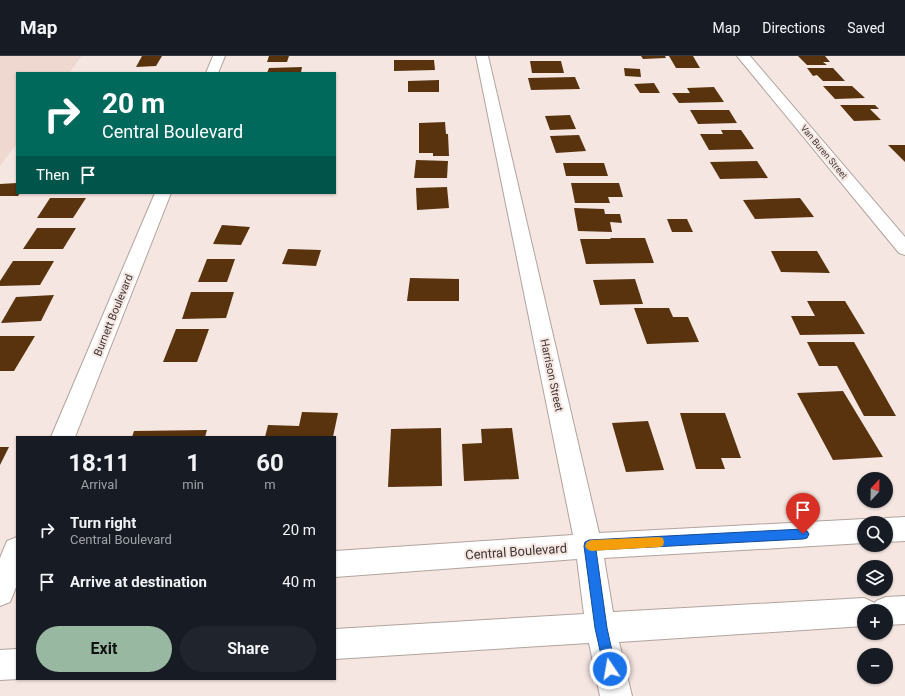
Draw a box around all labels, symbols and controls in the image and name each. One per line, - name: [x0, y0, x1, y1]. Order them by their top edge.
- text: Map: [20, 16, 58, 39]
- text: Map: [713, 20, 740, 36]
- text: Directions: [762, 20, 825, 36]
- text: Saved: [847, 20, 885, 36]
- text: 20 m: [102, 87, 165, 120]
- icon: right: [36, 88, 88, 140]
- text: Central Boulevard: [102, 121, 243, 142]
- street label: Van Buren Street: [799, 123, 849, 181]
- icon: arrive: [77, 164, 99, 186]
- text: Then: [36, 166, 69, 184]
- street label: Burnett Boulevard: [91, 272, 136, 358]
- street label: Harrison Street: [537, 338, 566, 413]
- text: 18:11: [68, 449, 130, 477]
- text: 1: [186, 449, 200, 477]
- text: 60: [256, 449, 284, 477]
- north arrow: [857, 472, 893, 508]
- map controls: [857, 472, 893, 684]
- text: Arrival: [81, 477, 118, 492]
- text: min: [182, 477, 204, 492]
- text: m: [264, 477, 276, 492]
- pin: [786, 493, 820, 534]
- icon: arrive: [792, 499, 814, 521]
- text: Turn right: [70, 514, 136, 532]
- button: search: [857, 516, 893, 552]
- icon: right: [36, 519, 58, 541]
- text: 20 m: [282, 521, 316, 539]
- text: Central Boulevard: [70, 532, 172, 547]
- street label: Central Boulevard: [465, 540, 567, 563]
- button: layers: [857, 560, 893, 596]
- icon: arrive: [36, 571, 58, 593]
- text: Arrive at destination: [70, 573, 207, 591]
- text: 40 m: [282, 573, 316, 591]
- button: +: [857, 604, 893, 640]
- button: Exit: [36, 626, 172, 672]
- button: Share: [180, 626, 316, 672]
- position arrow: [589, 648, 631, 690]
- button: −: [857, 648, 893, 684]

